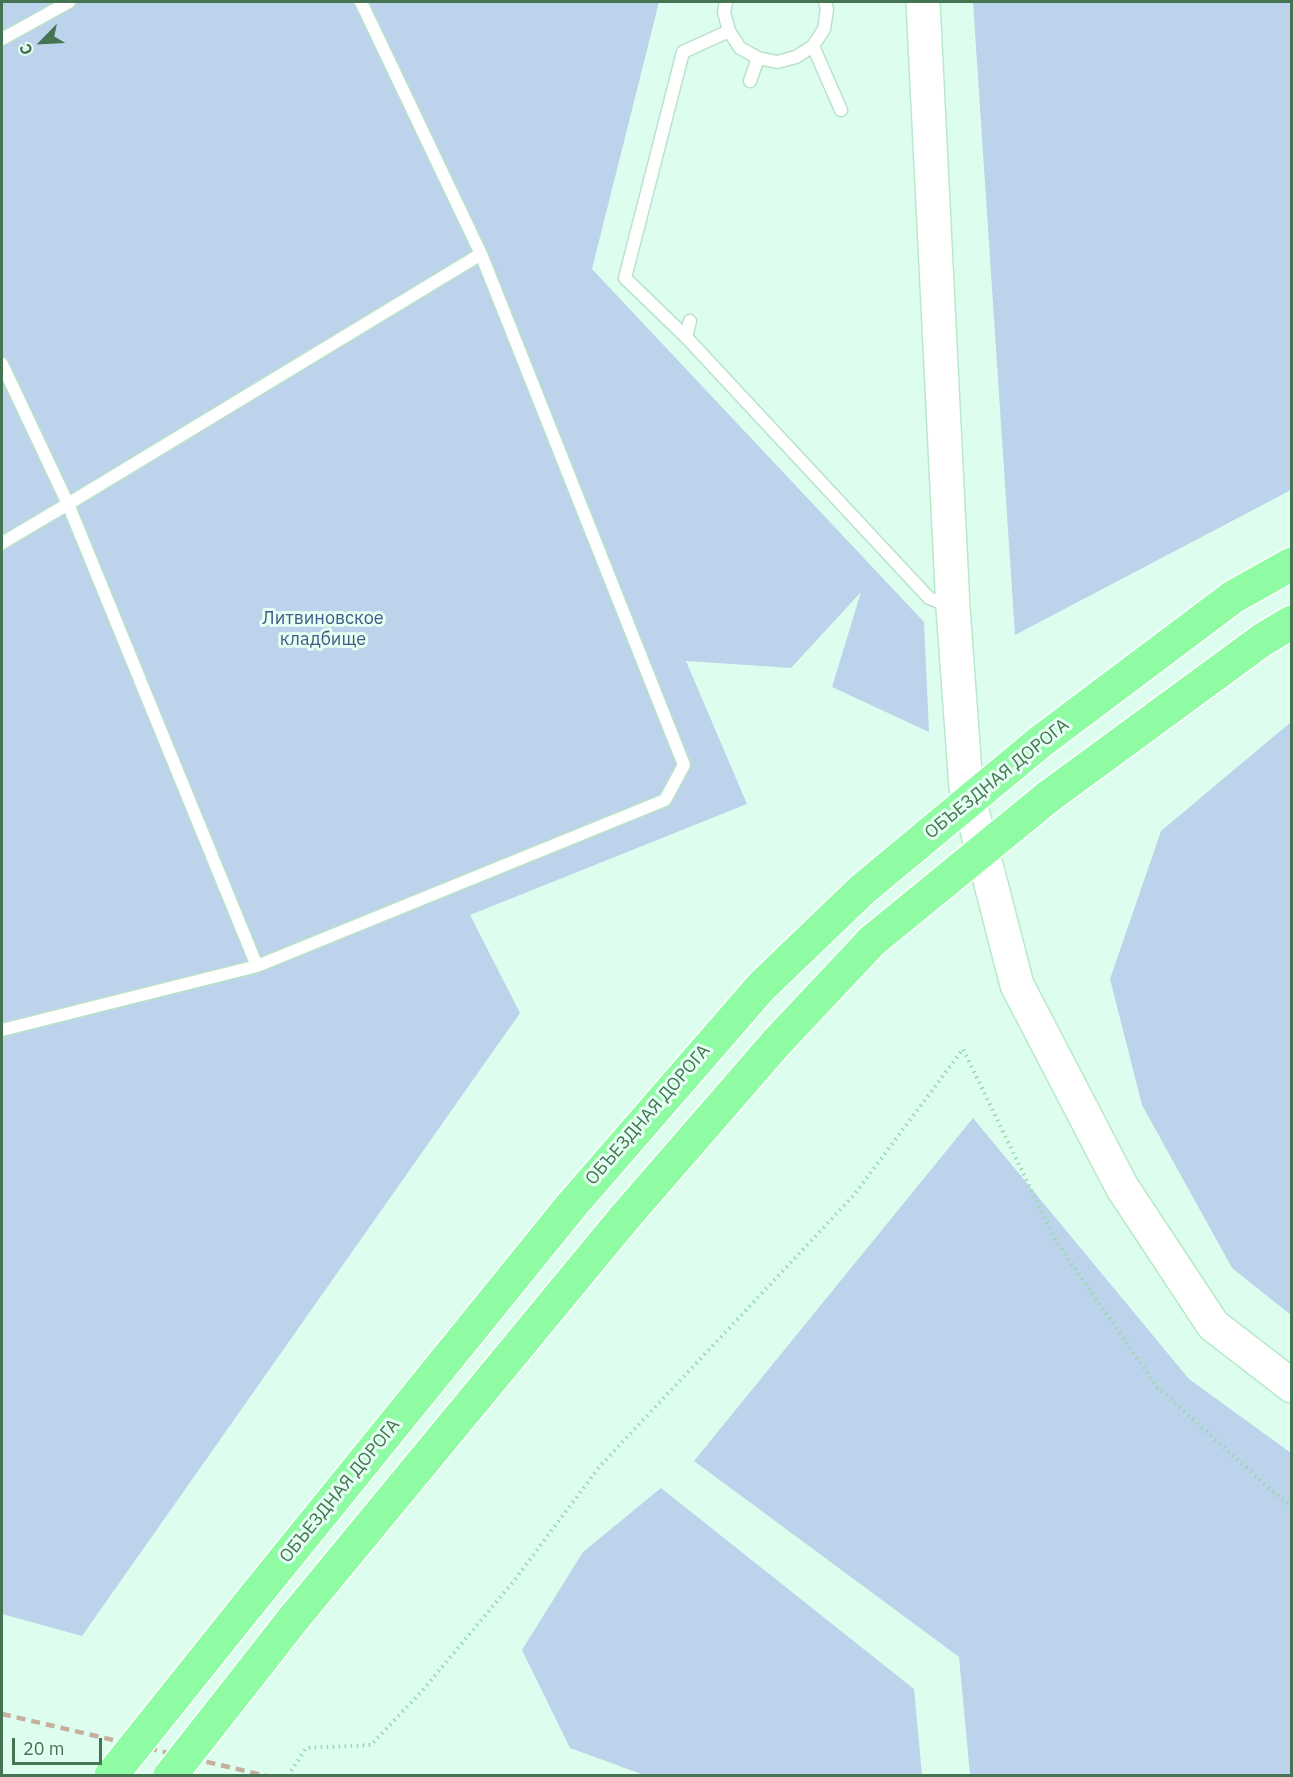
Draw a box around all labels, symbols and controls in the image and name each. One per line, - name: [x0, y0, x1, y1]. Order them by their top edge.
- north arrow: [12, 12, 72, 72]
- text: С: [14, 41, 37, 58]
- park label: Литвиновское кладбище: [262, 608, 384, 650]
- street label: ОБЪЕЗДНАЯ ДОРОГА: [921, 714, 1073, 844]
- street label: ОБЪЕЗДНАЯ ДОРОГА: [581, 1040, 715, 1190]
- street label: ОБЪЕЗДНАЯ ДОРОГА: [275, 1415, 405, 1567]
- scale bar: [15, 1726, 105, 1764]
- text: 20 m: [23, 1737, 65, 1760]

